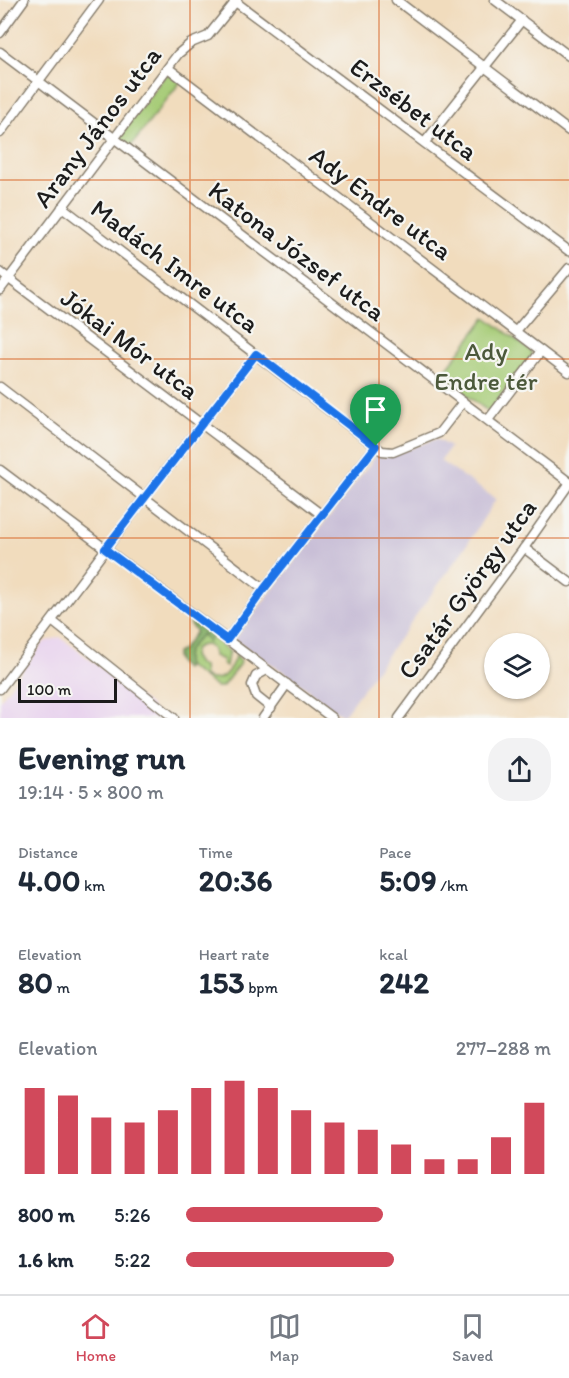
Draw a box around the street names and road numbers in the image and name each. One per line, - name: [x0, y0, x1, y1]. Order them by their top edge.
- street label: Arany János utca: [26, 40, 168, 214]
- street label: Erzsébet utca: [344, 51, 485, 168]
- street label: Ady Endre utca: [303, 139, 459, 267]
- street label: Katona József utca: [202, 174, 392, 328]
- street label: Madách Imre utca: [84, 192, 266, 340]
- street label: Jókai Mór utca: [55, 282, 206, 407]
- street label: Csatár György utca: [391, 492, 543, 685]

